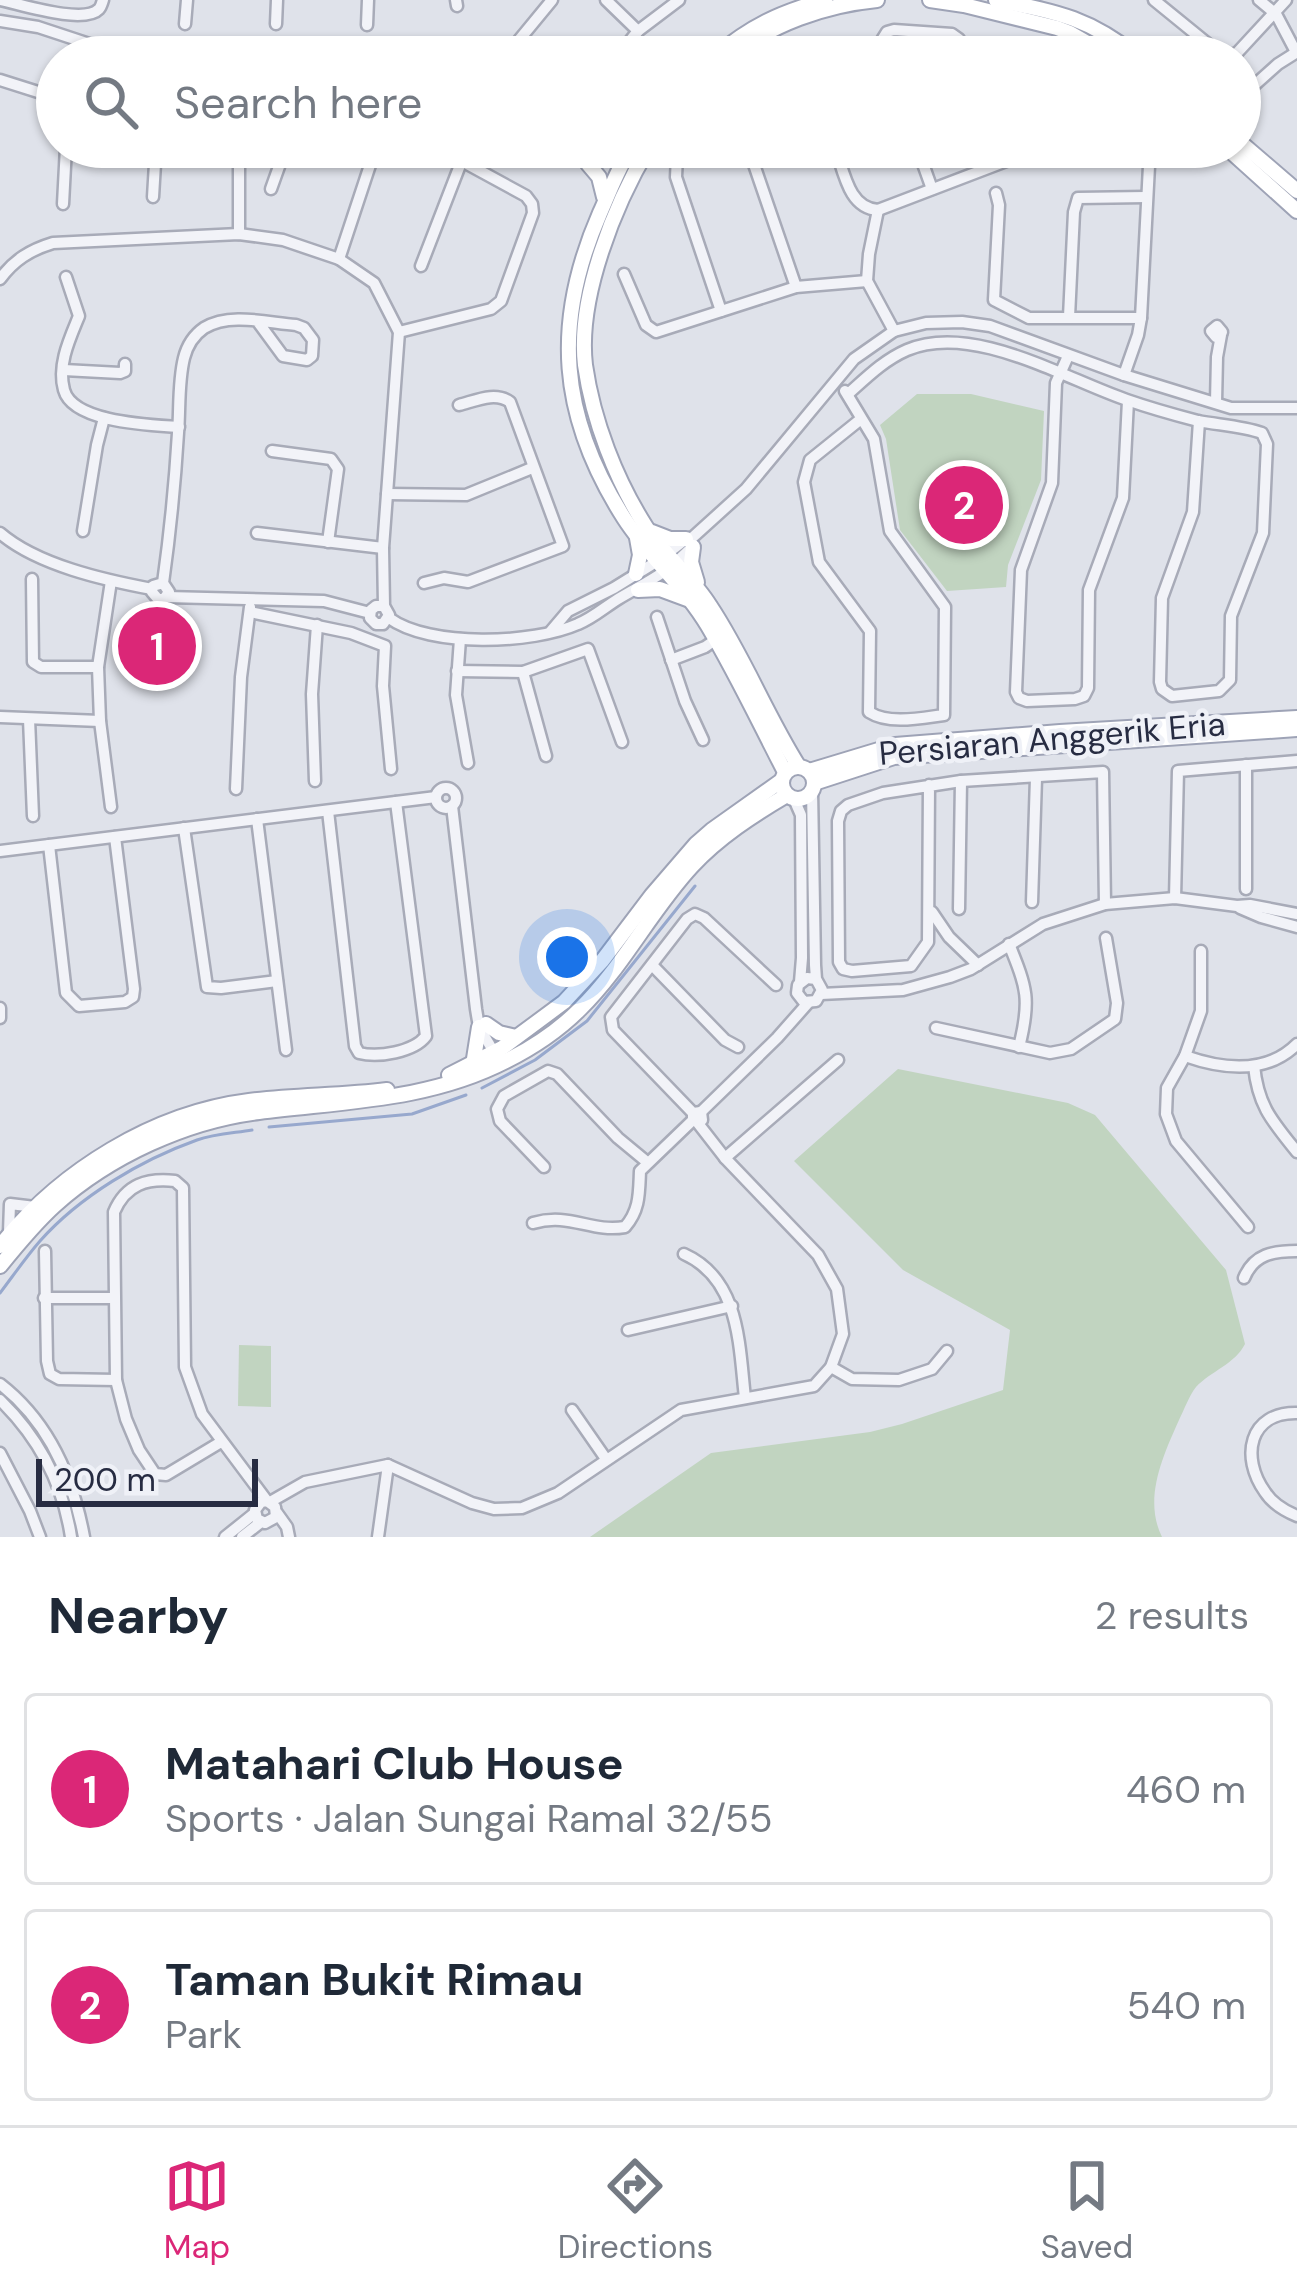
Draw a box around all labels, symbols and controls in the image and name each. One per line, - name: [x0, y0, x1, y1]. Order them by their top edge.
- search box: [36, 36, 1261, 168]
- icon: search: [78, 69, 144, 135]
- text: Search here: [174, 73, 422, 132]
- pin: 2: [925, 460, 1003, 550]
- pin: 1: [118, 601, 196, 691]
- street label: Persiaran Anggerik Eria: [877, 702, 1227, 775]
- your location: [537, 927, 597, 987]
- scale bar: [36, 1453, 258, 1506]
- text: 200 m: [54, 1458, 156, 1501]
- text: Nearby: [48, 1582, 229, 1649]
- text: 2 results: [1095, 1590, 1249, 1641]
- text: Matahari Club House: [165, 1734, 624, 1793]
- text: 1: [83, 1764, 97, 1815]
- text: 460 m: [1126, 1764, 1246, 1815]
- text: Sports · Jalan Sungai Ramal 32/55: [165, 1793, 773, 1844]
- text: Taman Bukit Rimau: [165, 1950, 583, 2009]
- text: 2: [79, 1980, 101, 2031]
- text: 540 m: [1127, 1980, 1246, 2031]
- text: Park: [165, 2009, 242, 2060]
- tab: Map: [164, 2153, 230, 2268]
- tab: Directions: [558, 2153, 713, 2268]
- tab: Saved: [1041, 2153, 1133, 2268]

